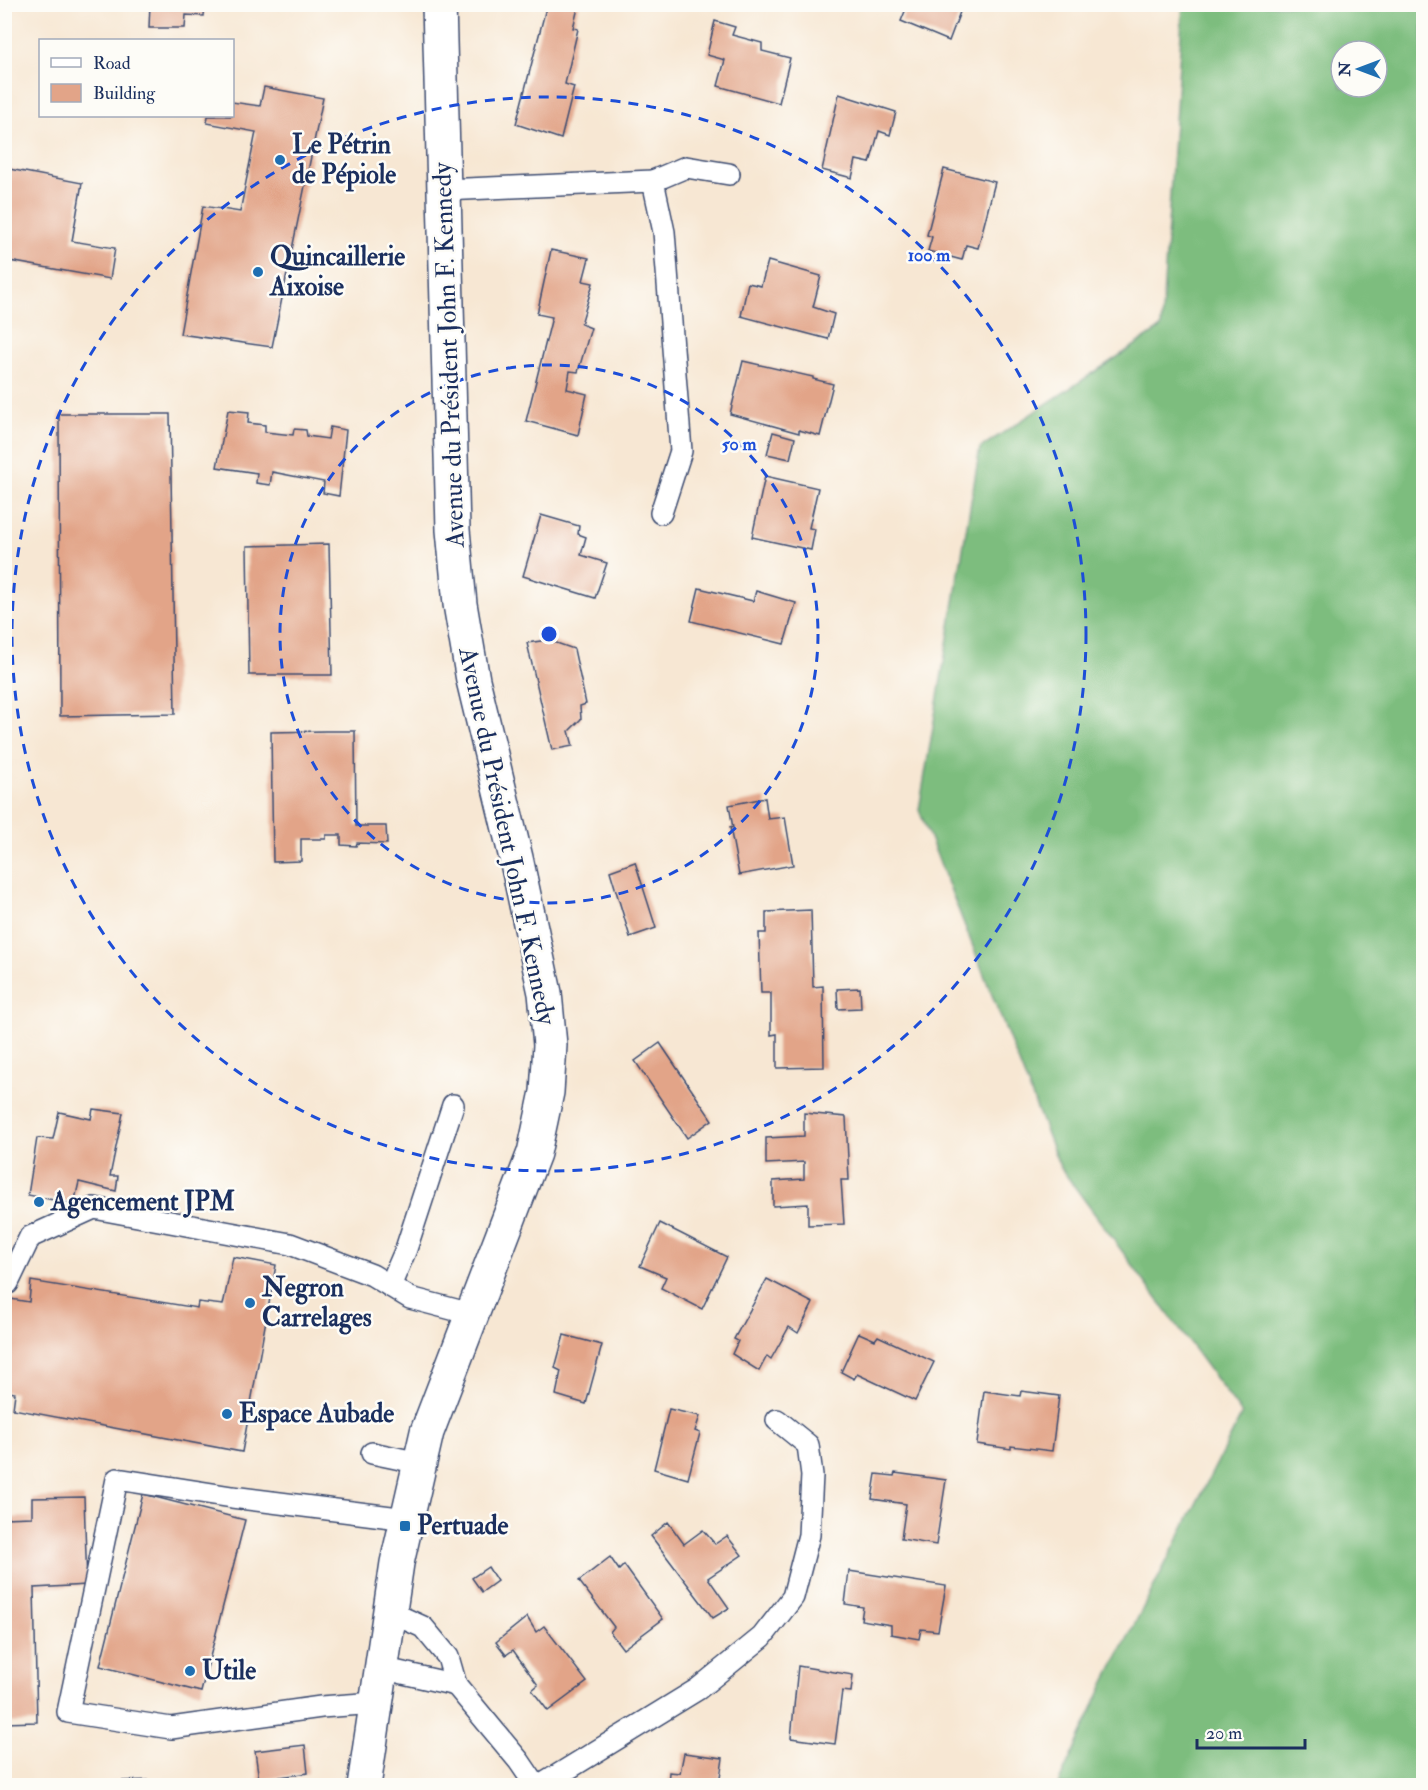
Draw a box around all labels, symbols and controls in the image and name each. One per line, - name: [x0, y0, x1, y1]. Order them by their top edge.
- legend: [39, 39, 234, 117]
- north arrow: [1329, 39, 1389, 99]
- text: Road: [93, 52, 131, 75]
- text: N: [1335, 61, 1355, 77]
- text: Building: [93, 82, 156, 105]
- place label: Le Pétrin de Pépiole: [292, 129, 396, 192]
- marker: Le Pétrin de Pépiole: [273, 153, 287, 167]
- street label: Avenue du Président John F. Kennedy: [426, 161, 472, 549]
- place label: Quincaillerie Aixoise: [269, 241, 405, 303]
- text: 100 m: [908, 244, 951, 267]
- marker: Quincaillerie Aixoise: [251, 265, 265, 279]
- text: 50 m: [722, 433, 757, 456]
- centre of rings: [539, 624, 559, 644]
- street label: Avenue du Président John F. Kennedy: [451, 643, 563, 1028]
- place label: Agencement JPM: [50, 1186, 235, 1219]
- marker: Agencement JPM: [32, 1195, 46, 1209]
- place label: Negron Carrelages: [261, 1272, 372, 1335]
- marker: Negron Carrelages: [243, 1296, 257, 1310]
- place label: Espace Aubade: [239, 1398, 394, 1431]
- marker: Espace Aubade: [220, 1407, 234, 1421]
- place label: Pertuade: [417, 1510, 508, 1542]
- marker: Pertuade: [398, 1519, 412, 1533]
- place label: Utile: [202, 1655, 256, 1687]
- marker: Utile: [183, 1664, 197, 1678]
- scale bar: [1197, 1712, 1305, 1750]
- text: 20 m: [1206, 1722, 1242, 1745]

